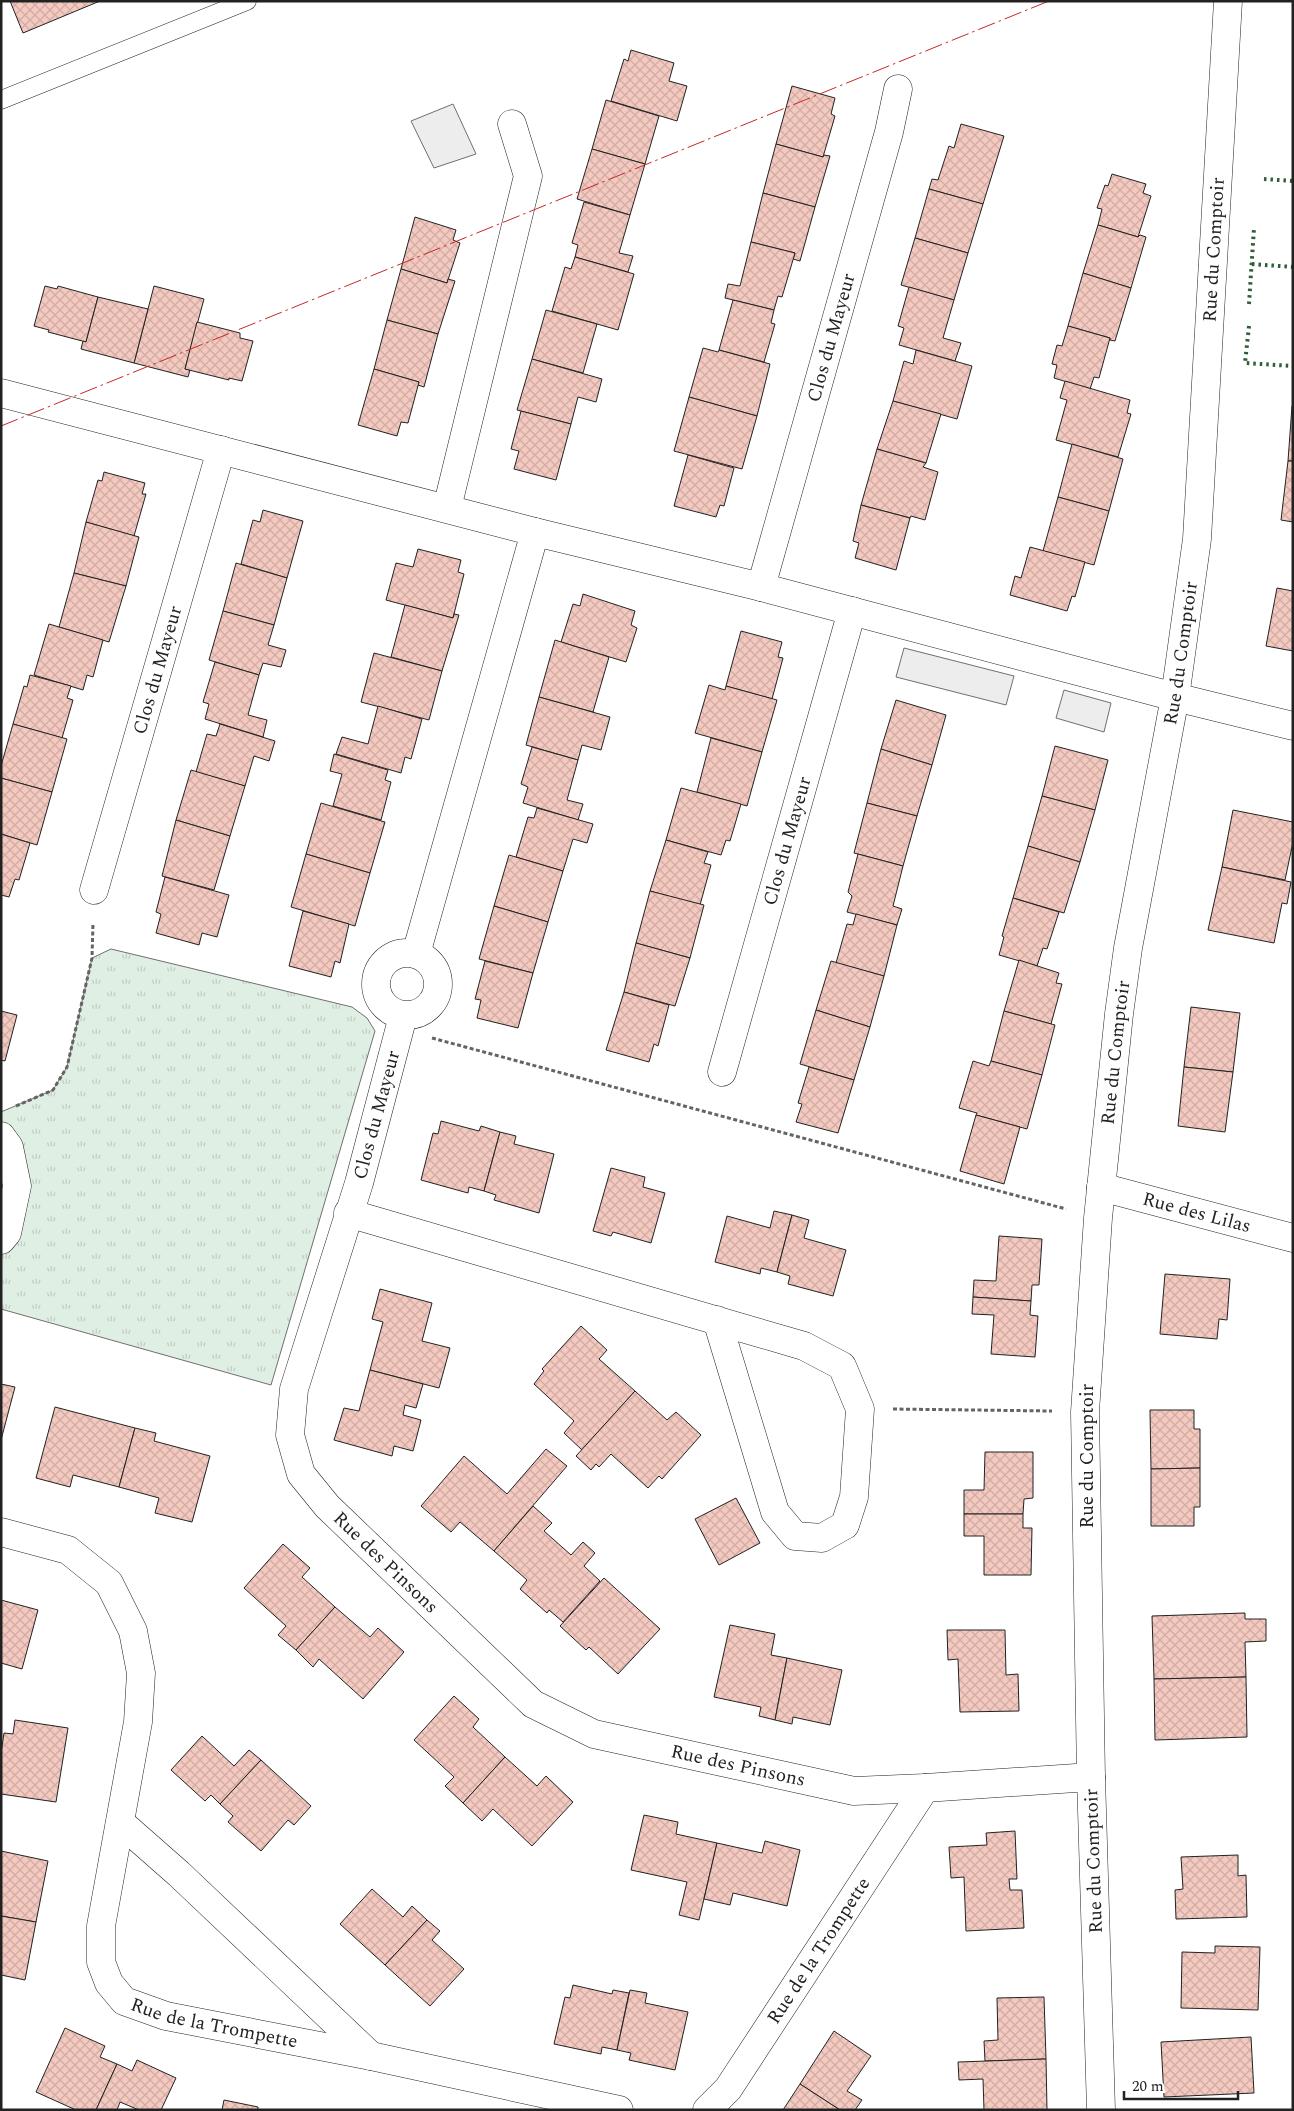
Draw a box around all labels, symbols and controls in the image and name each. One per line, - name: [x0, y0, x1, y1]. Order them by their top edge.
- street label: Rue du Comptoir: [1195, 176, 1232, 323]
- street label: Clos du Mayeur: [799, 269, 863, 405]
- street label: Rue du Comptoir: [1156, 579, 1206, 727]
- street label: Clos du Mayeur: [125, 602, 190, 738]
- street label: Clos du Mayeur: [755, 773, 819, 909]
- street label: Rue du Comptoir: [1093, 978, 1138, 1126]
- street label: Clos du Mayeur: [346, 1047, 408, 1183]
- street label: Rue des Lilas: [1139, 1184, 1254, 1241]
- street label: Rue du Comptoir: [1073, 1383, 1102, 1528]
- street label: Rue des Pinsons: [326, 1504, 445, 1620]
- street label: Rue des Pinsons: [668, 1737, 808, 1794]
- street label: Rue du Comptoir: [1077, 1788, 1111, 1934]
- street label: Rue de la Trompette: [760, 1871, 877, 2030]
- street label: Rue de la Trompette: [127, 1990, 300, 2056]
- scale bar: [1124, 2068, 1238, 2100]
- text: 20 m: [1132, 2075, 1164, 2098]

